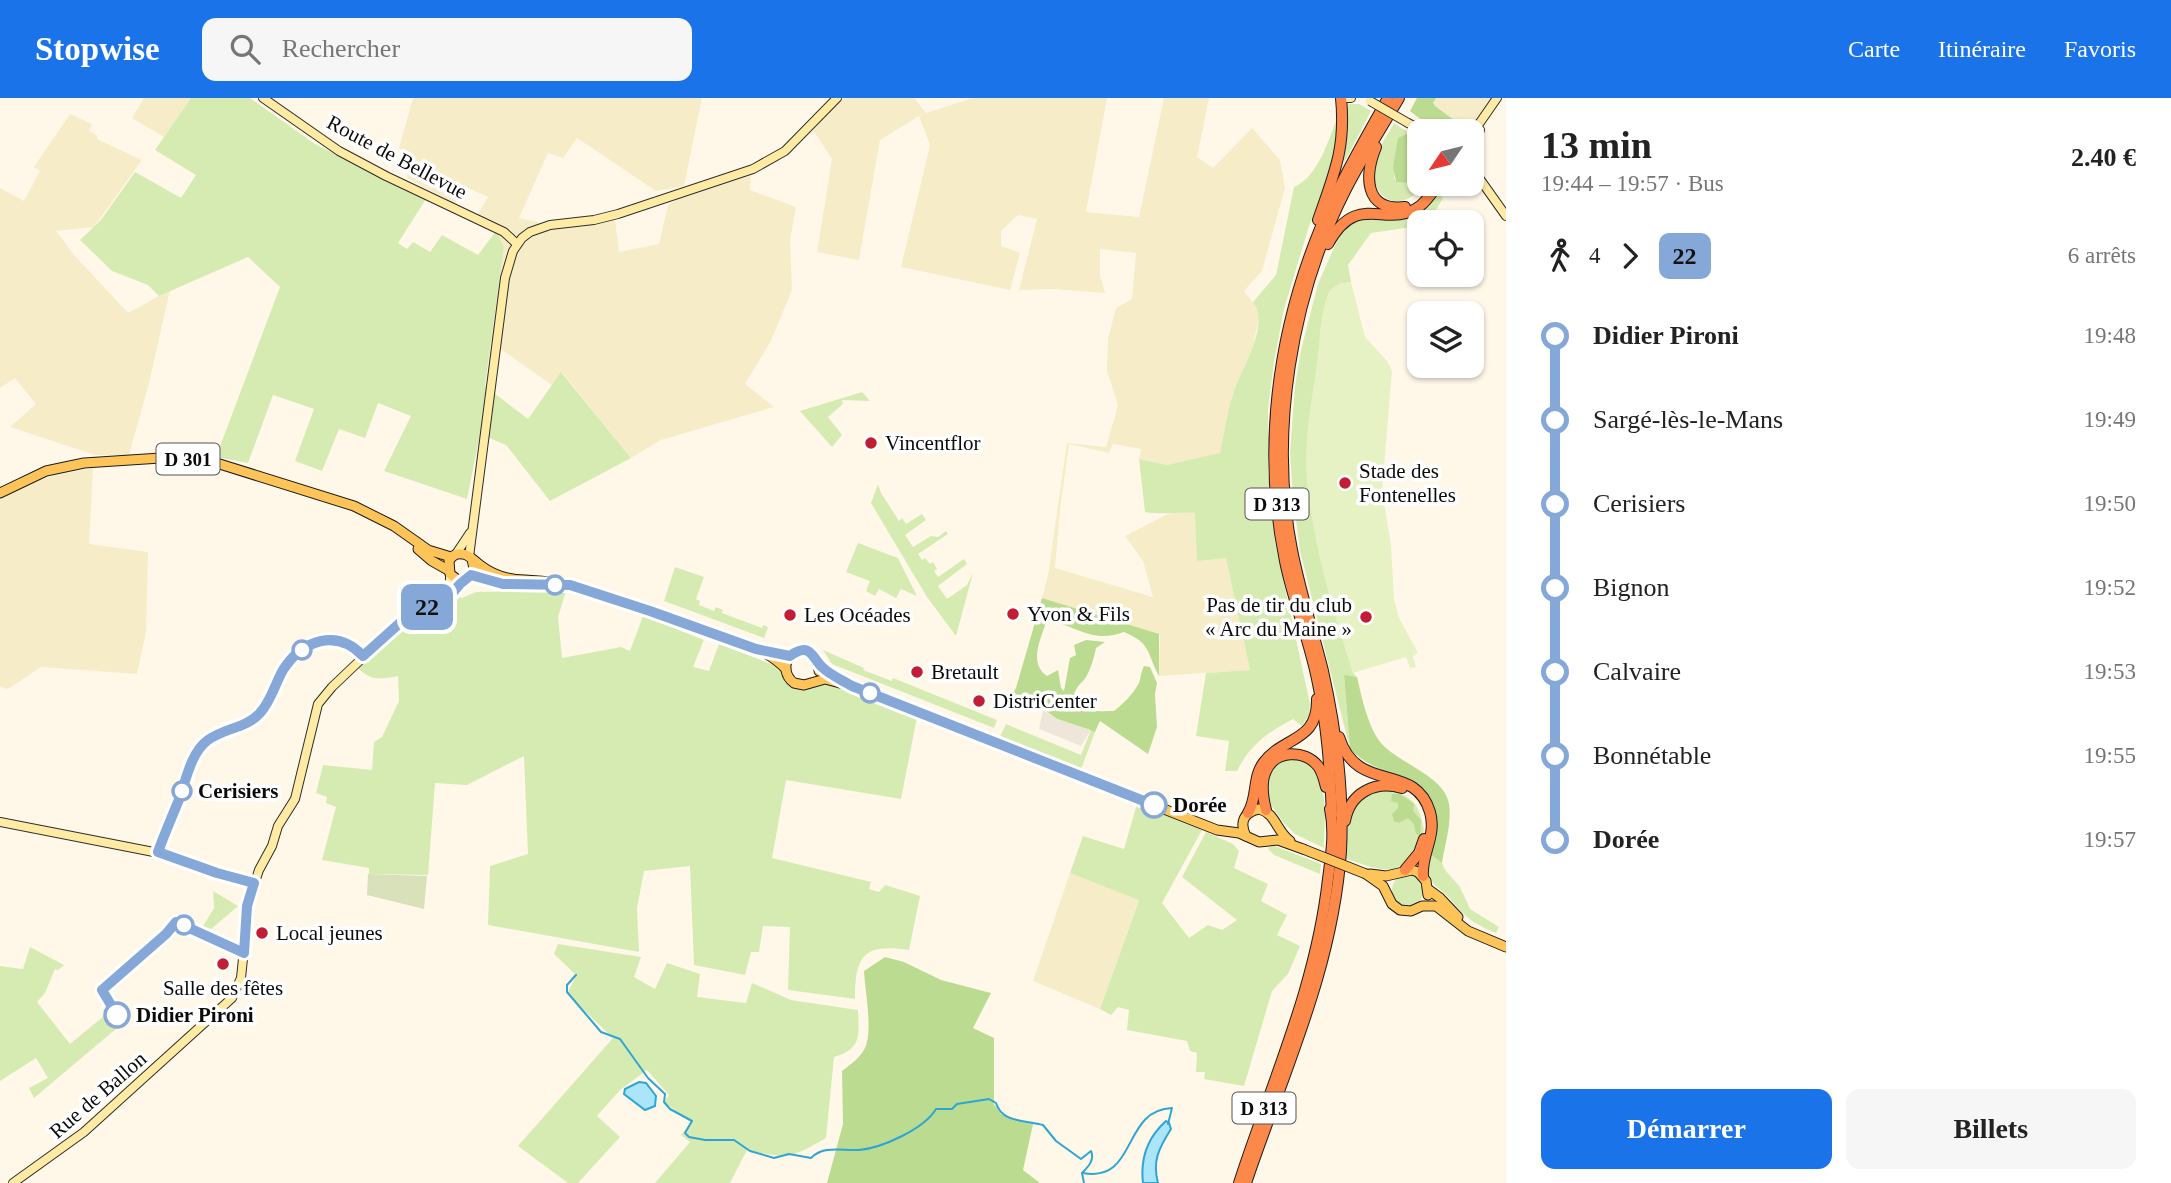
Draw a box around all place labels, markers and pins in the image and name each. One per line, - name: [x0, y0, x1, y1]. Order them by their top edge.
- place label: Vincentflor: [885, 431, 981, 455]
- marker: Vincentflor: [863, 435, 879, 451]
- place label: Stade des Fontenelles: [1359, 459, 1456, 507]
- marker: Stade des Fontenelles: [1337, 475, 1353, 491]
- unlabelled marker: [545, 575, 565, 595]
- place label: Pas de tir du club « Arc du Maine »: [1205, 593, 1352, 641]
- place label: Yvon & Fils: [1027, 602, 1130, 626]
- place label: Les Océades: [804, 603, 911, 627]
- marker: Yvon & Fils: [1005, 606, 1021, 622]
- marker: Les Océades: [782, 607, 798, 623]
- marker: Pas de tir du club « Arc du Maine »: [1358, 609, 1374, 625]
- unlabelled marker: [292, 640, 312, 660]
- place label: Bretault: [931, 660, 999, 684]
- marker: Bretault: [909, 664, 925, 680]
- unlabelled marker: [860, 683, 880, 703]
- place label: DistriCenter: [993, 689, 1097, 713]
- marker: DistriCenter: [971, 693, 987, 709]
- place label: Cerisiers: [198, 779, 278, 803]
- marker: Cerisiers: [172, 781, 192, 801]
- marker: Dorée: [1141, 792, 1167, 818]
- place label: Dorée: [1173, 793, 1227, 817]
- unlabelled marker: [174, 915, 194, 935]
- place label: Local jeunes: [276, 921, 383, 945]
- marker: Local jeunes: [254, 925, 270, 941]
- marker: Salle des fêtes: [215, 956, 231, 972]
- place label: Salle des fêtes: [163, 976, 283, 1000]
- marker: Didier Pironi: [104, 1002, 130, 1028]
- place label: Didier Pironi: [136, 1003, 254, 1027]

